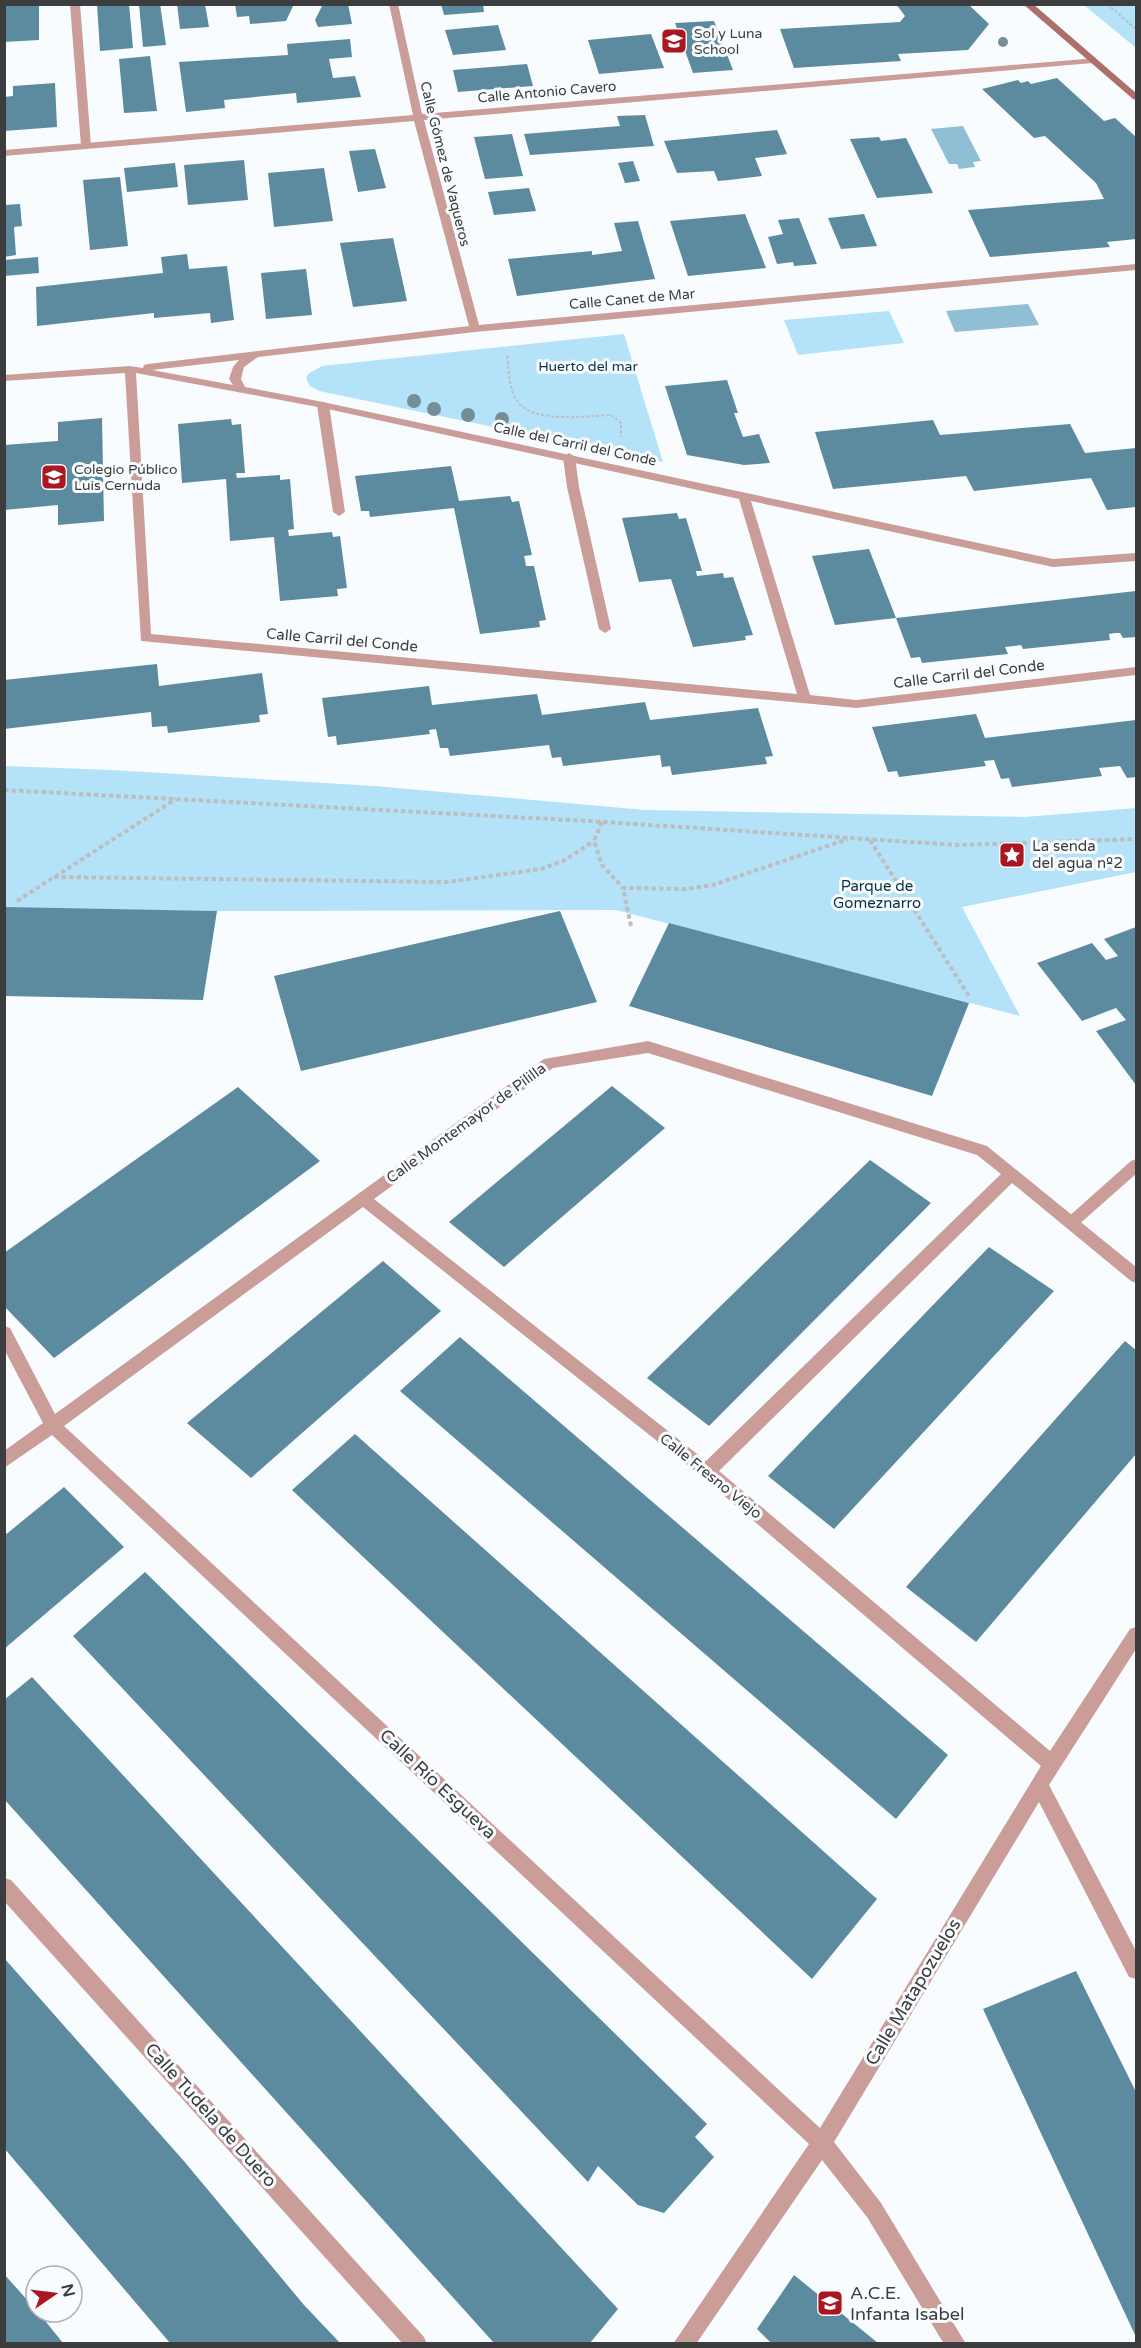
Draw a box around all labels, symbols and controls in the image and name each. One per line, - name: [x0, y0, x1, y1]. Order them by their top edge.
- place label: Sol y Luna School: [694, 25, 762, 58]
- school or university icon: Sol y Luna School: [659, 26, 689, 56]
- street label: Calle Antonio Cavero: [477, 77, 617, 107]
- street label: Calle Gómez de Vaqueros: [416, 80, 474, 249]
- street label: Calle Canet de Mar: [568, 285, 696, 313]
- park label: Huerto del mar: [538, 358, 638, 375]
- street label: Calle del Carril del Conde: [492, 418, 658, 470]
- place label: Colegio Público Luis Cernuda: [74, 461, 177, 494]
- school or university icon: Colegio Público Luis Cernuda: [39, 462, 69, 492]
- street label: Calle Carril del Conde: [265, 624, 419, 656]
- street label: Calle Carril del Conde: [892, 656, 1046, 692]
- place label: La senda del agua nº2: [1032, 837, 1123, 872]
- place icon: La senda del agua nº2: [997, 840, 1027, 870]
- park label: Parque de Gomeznarro: [833, 877, 921, 912]
- street label: Calle Montemayor de Pililla: [383, 1059, 549, 1187]
- street label: Calle Fresno Viejo: [656, 1429, 766, 1523]
- street label: Calle Río Esgueva: [375, 1724, 501, 1844]
- street label: Calle Matapozuelos: [861, 1915, 965, 2069]
- street label: Calle Tudela de Duero: [140, 2038, 282, 2192]
- north arrow: [24, 2264, 84, 2324]
- text: N: [56, 2282, 79, 2299]
- place label: A.C.E. Infanta Isabel: [850, 2282, 965, 2325]
- school or university icon: A.C.E. Infanta Isabel: [815, 2288, 845, 2318]

